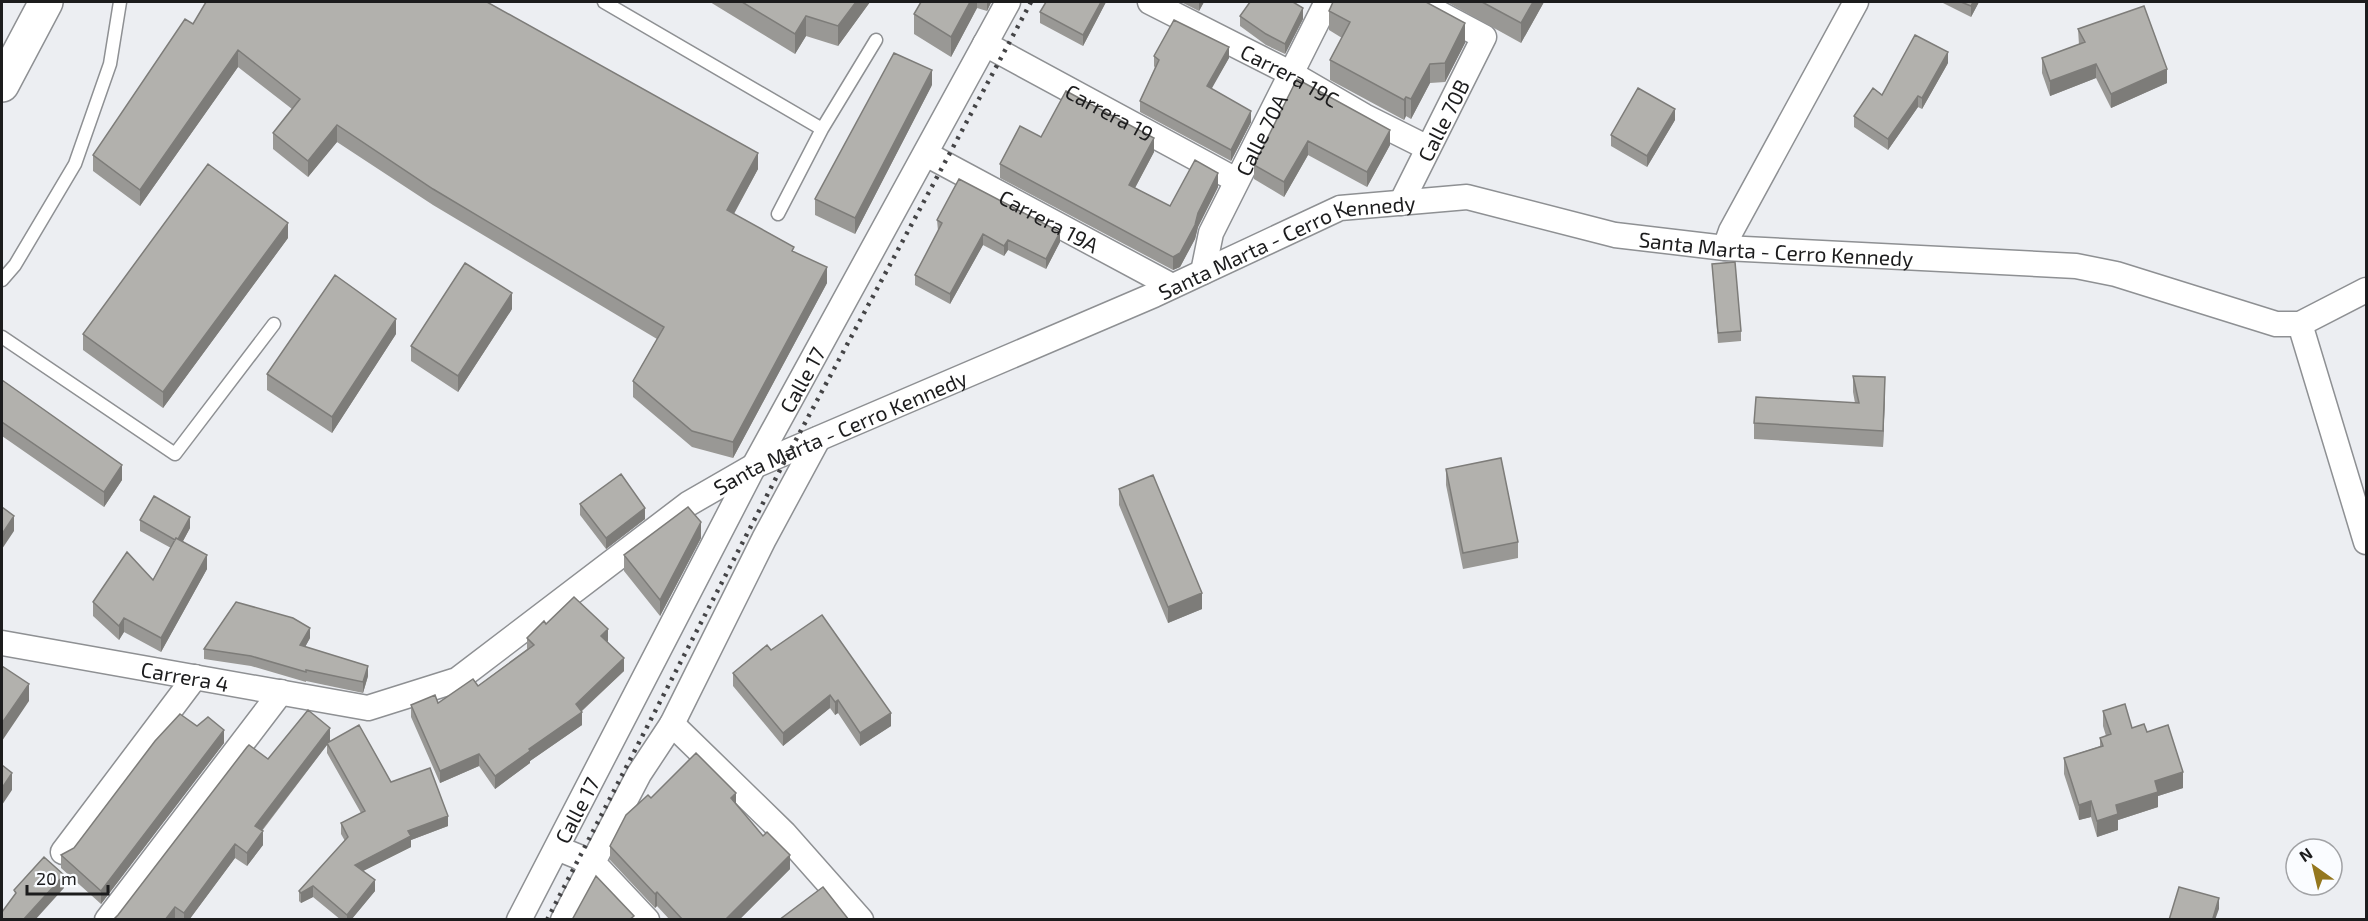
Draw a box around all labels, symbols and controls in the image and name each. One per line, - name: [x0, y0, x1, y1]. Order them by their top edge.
- street label: Carrera 19C: [1237, 38, 1344, 112]
- street label: Calle 70B: [1412, 75, 1474, 165]
- street label: Carrera 19: [1062, 78, 1158, 146]
- street label: Calle 70A: [1229, 89, 1291, 180]
- street label: Carrera 19A: [995, 183, 1103, 257]
- street label: Santa Marta - Cerro Kennedy: [1154, 189, 1416, 304]
- street label: Santa Marta - Cerro Kennedy: [1638, 225, 1914, 270]
- street label: Calle 17: [773, 342, 830, 417]
- street label: Santa Marta - Cerro Kennedy: [709, 364, 970, 499]
- street label: Carrera 4: [139, 655, 231, 696]
- street label: Calle 17: [549, 772, 604, 847]
- north arrow: [2284, 837, 2344, 897]
- text: N: [2295, 843, 2315, 865]
- scale bar: [27, 858, 108, 896]
- text: 20 m: [36, 867, 77, 889]

